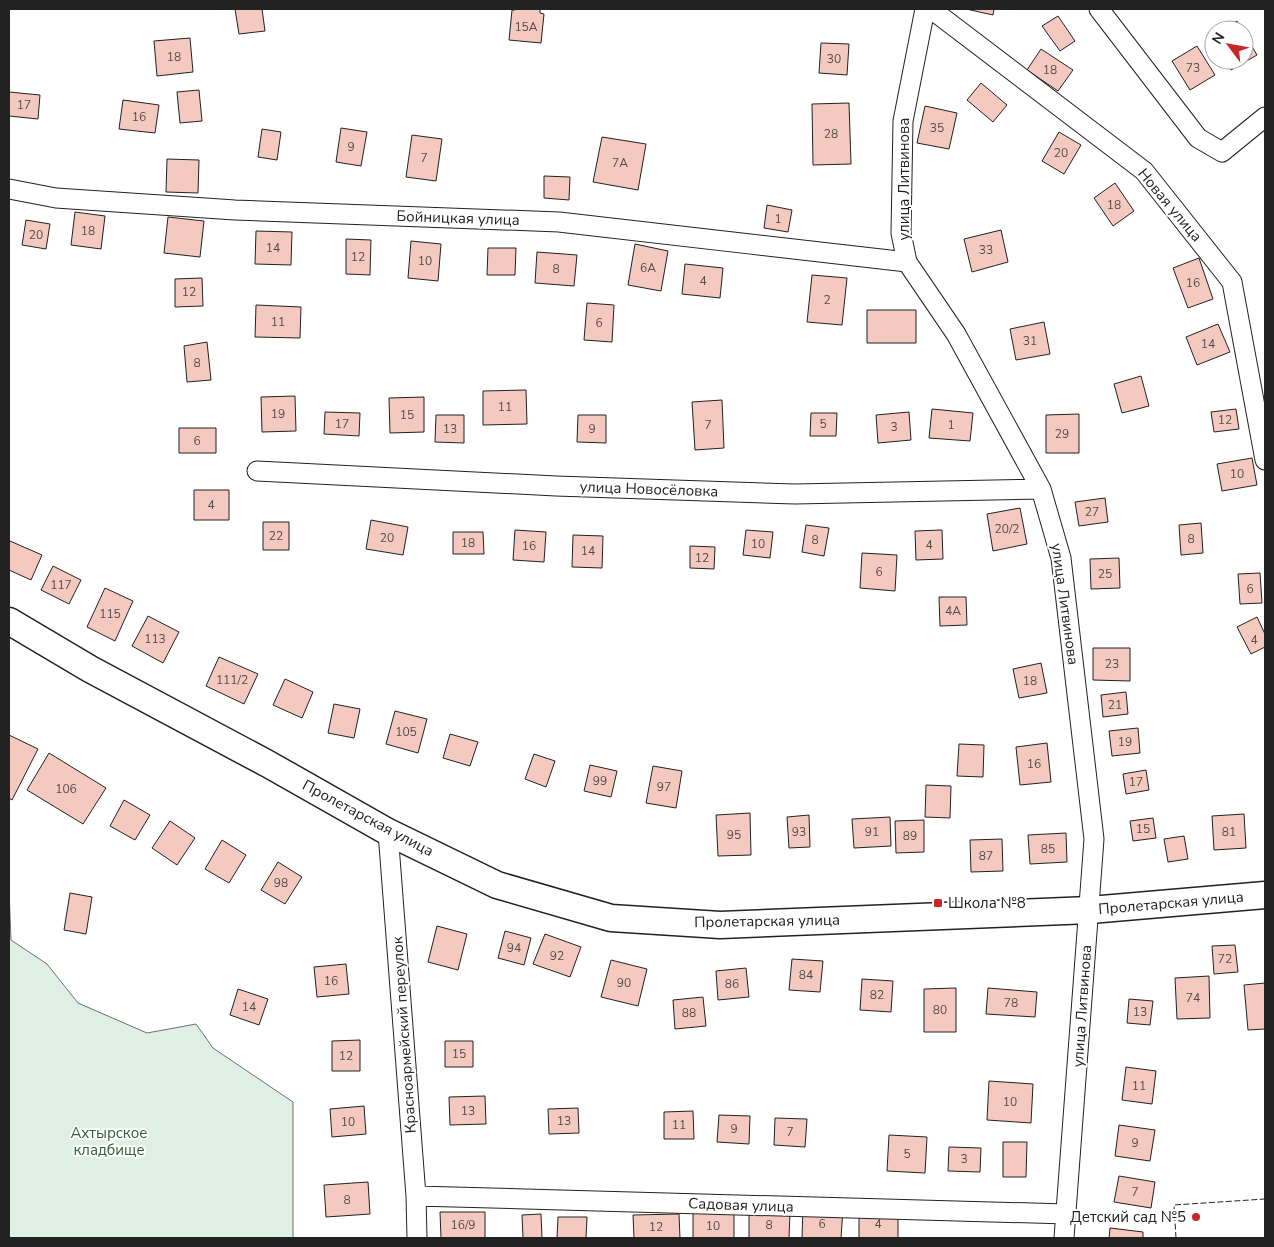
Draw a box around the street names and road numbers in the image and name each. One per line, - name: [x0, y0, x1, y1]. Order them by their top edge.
- street label: улица Литвинова: [894, 118, 914, 240]
- street label: Новая улица: [1133, 164, 1207, 246]
- street label: Бойницкая улица: [396, 206, 520, 230]
- street label: улица Новосёловка: [579, 477, 719, 501]
- street label: улица Литвинова: [1047, 542, 1083, 666]
- street label: Пролетарская улица: [299, 775, 437, 861]
- street label: Пролетарская улица: [1097, 887, 1245, 919]
- street label: Пролетарская улица: [694, 910, 840, 932]
- street label: Красноармейский переулок: [387, 936, 421, 1134]
- street label: улица Литвинова: [1068, 944, 1096, 1068]
- street label: Садовая улица: [688, 1193, 794, 1217]

